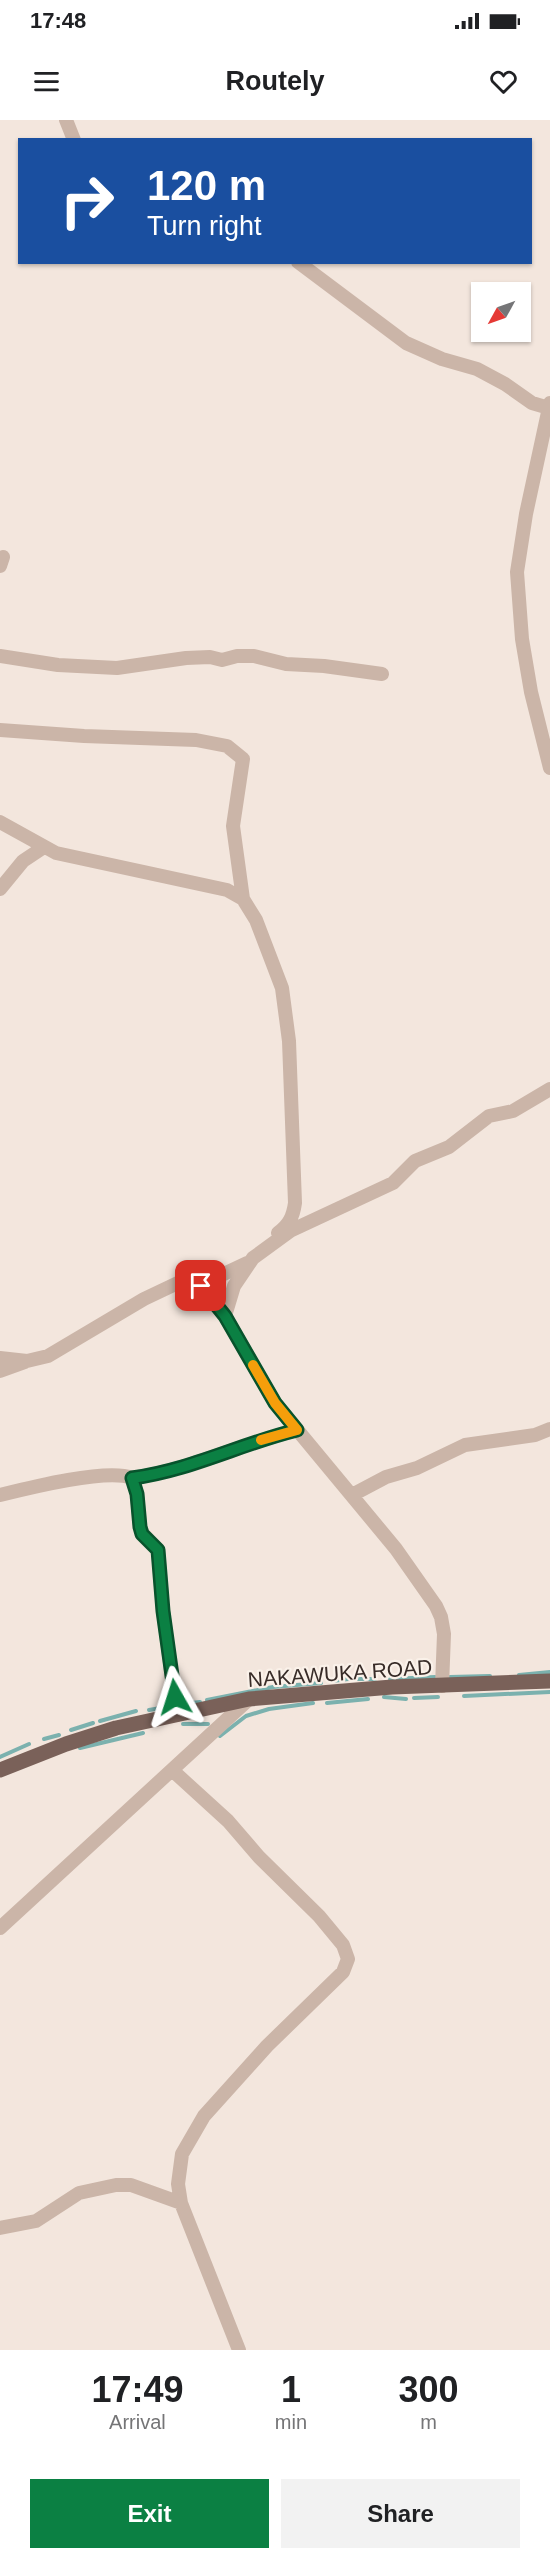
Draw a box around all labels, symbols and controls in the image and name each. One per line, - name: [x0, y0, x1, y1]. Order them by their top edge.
- text: 17:48: [30, 8, 86, 33]
- icon: menu: [30, 65, 63, 98]
- icon: heart: [487, 65, 520, 98]
- text: Routely: [225, 66, 325, 96]
- icon: right: [48, 162, 126, 240]
- text: 120 m: [147, 162, 266, 209]
- text: Turn right: [147, 211, 262, 241]
- north arrow: [471, 282, 531, 342]
- map controls: [471, 282, 531, 342]
- pin: [175, 1260, 226, 1311]
- icon: arrive: [184, 1269, 217, 1302]
- street label: NAKAWUKA ROAD: [247, 1655, 433, 1691]
- position arrow: [143, 1665, 207, 1729]
- text: 17:49: [91, 2369, 183, 2410]
- text: 1: [281, 2369, 301, 2410]
- text: 300: [398, 2369, 459, 2410]
- text: Arrival: [109, 2411, 166, 2433]
- text: min: [275, 2411, 307, 2433]
- text: m: [420, 2411, 437, 2433]
- button: Exit: [30, 2479, 269, 2548]
- button: Share: [281, 2479, 520, 2548]

